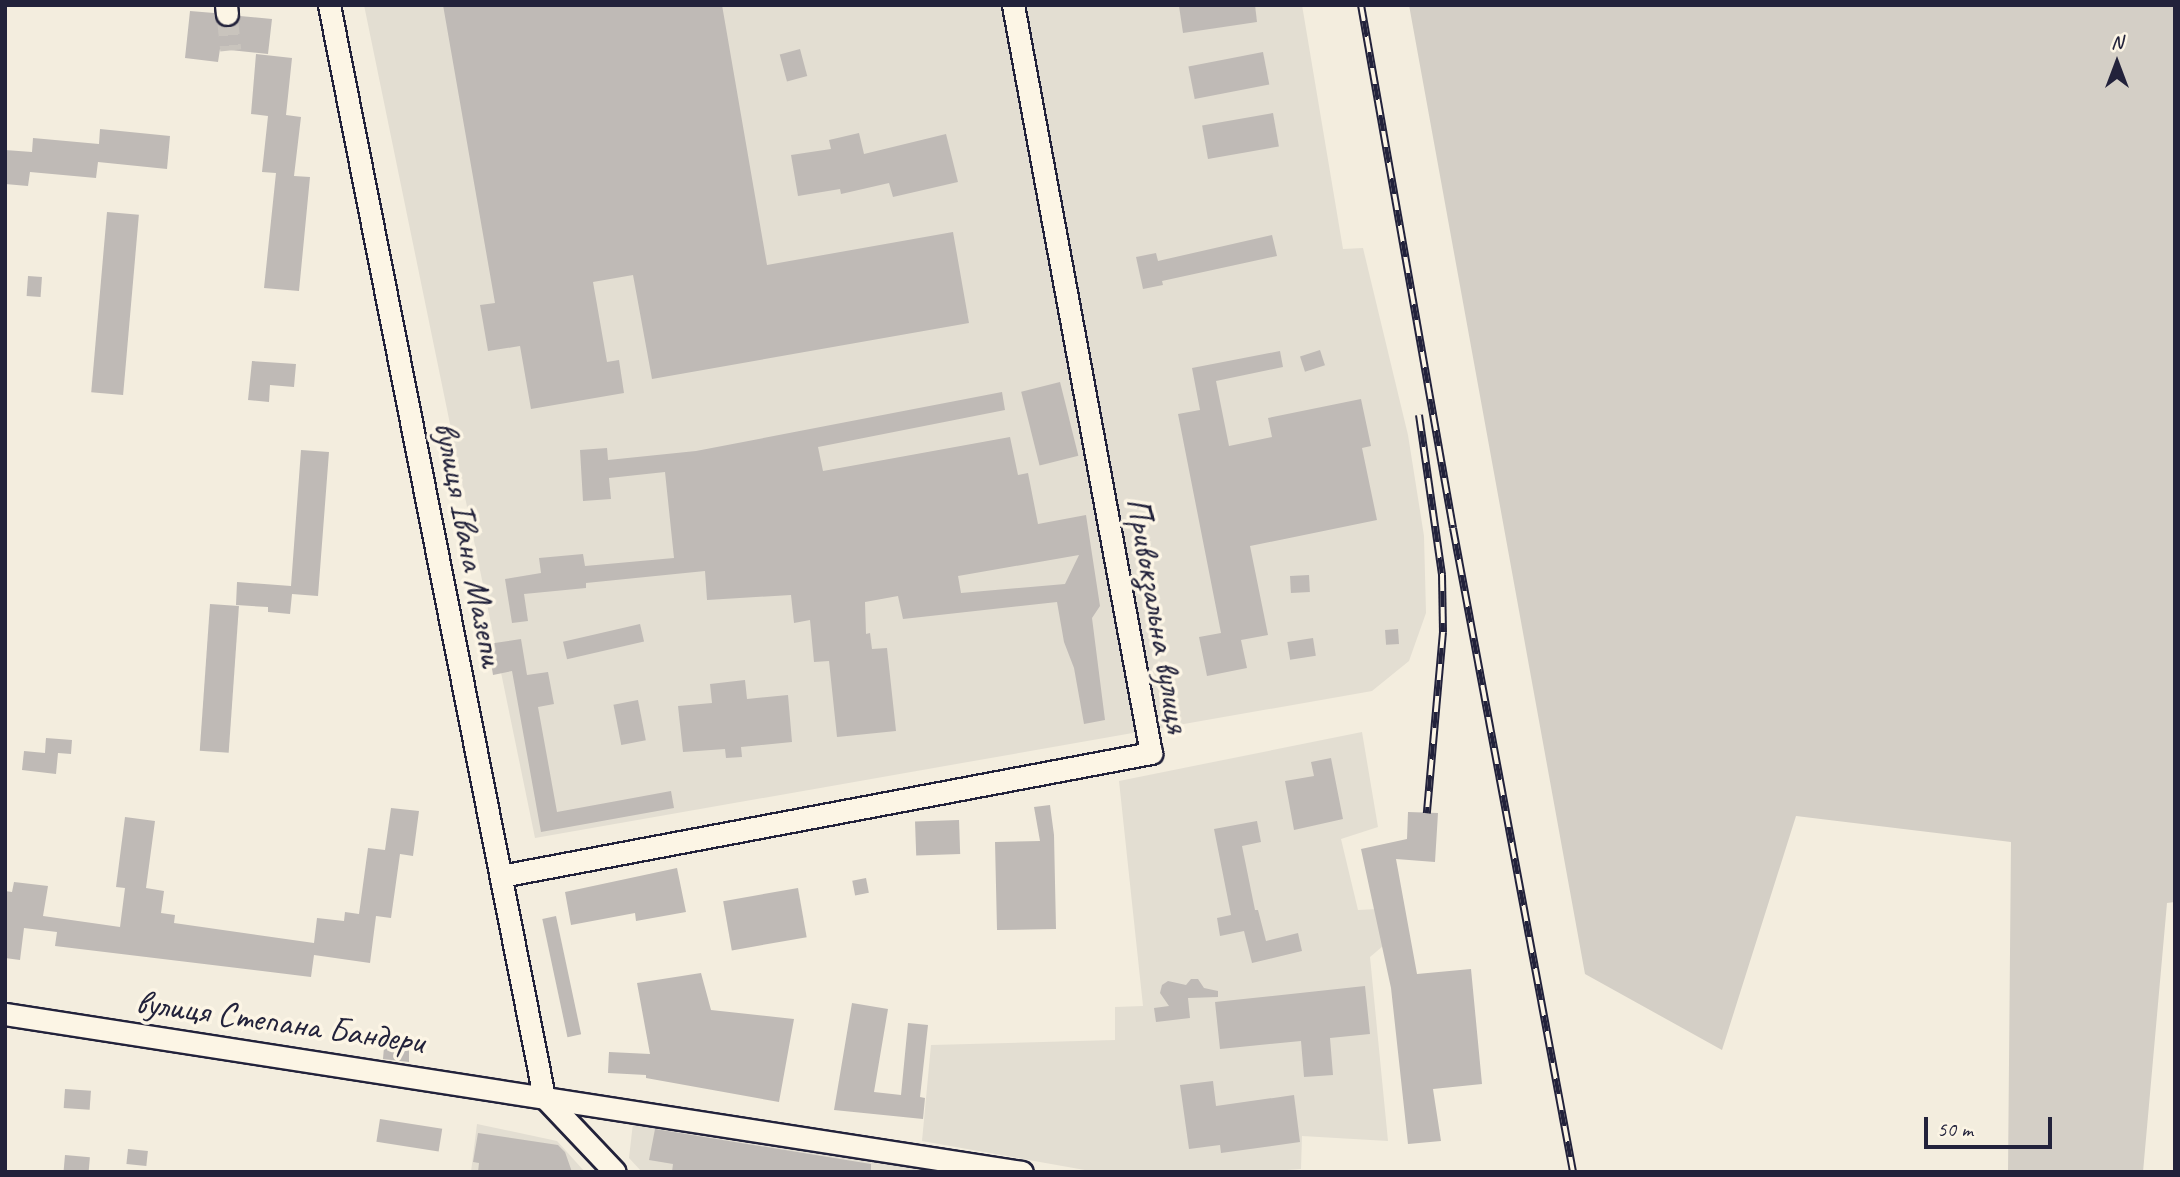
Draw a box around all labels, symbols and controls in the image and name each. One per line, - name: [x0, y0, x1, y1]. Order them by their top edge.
- north arrow: [2082, 28, 2152, 98]
- text: N: [2111, 30, 2123, 54]
- street label: вулиця Івана Мазепи: [425, 419, 513, 669]
- street label: Привокзальна вулиця: [1117, 493, 1199, 737]
- street label: вулиця Степана Бандери: [133, 981, 427, 1063]
- scale bar: [1928, 1104, 2056, 1148]
- text: 50 m: [1937, 1116, 1973, 1142]

